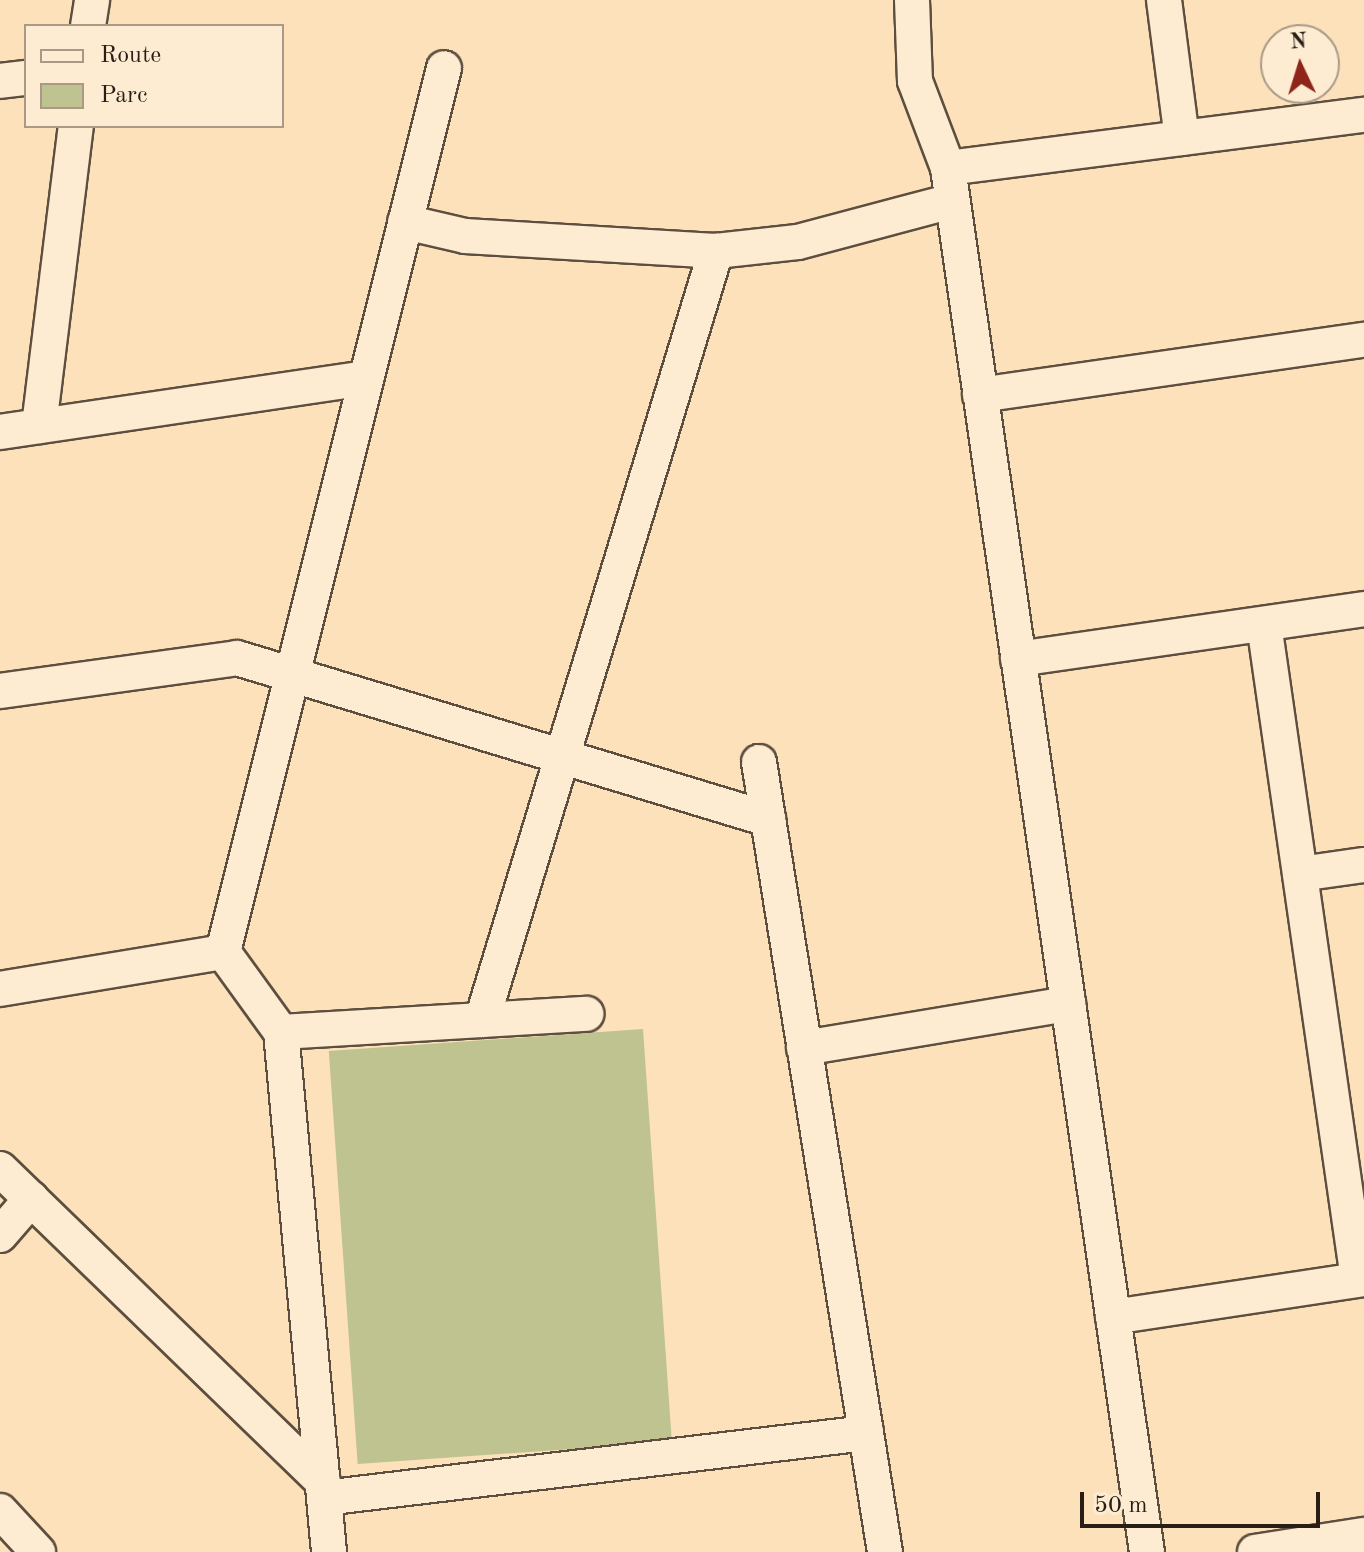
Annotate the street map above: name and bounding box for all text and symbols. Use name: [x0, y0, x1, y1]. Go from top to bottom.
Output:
legend: [24, 24, 284, 128]
north arrow: [1260, 24, 1340, 104]
text: N: [1289, 30, 1308, 54]
text: Route: [100, 44, 161, 68]
text: Parc: [100, 84, 147, 108]
scale bar: [1084, 1476, 1324, 1526]
text: 50 m: [1094, 1494, 1148, 1518]

